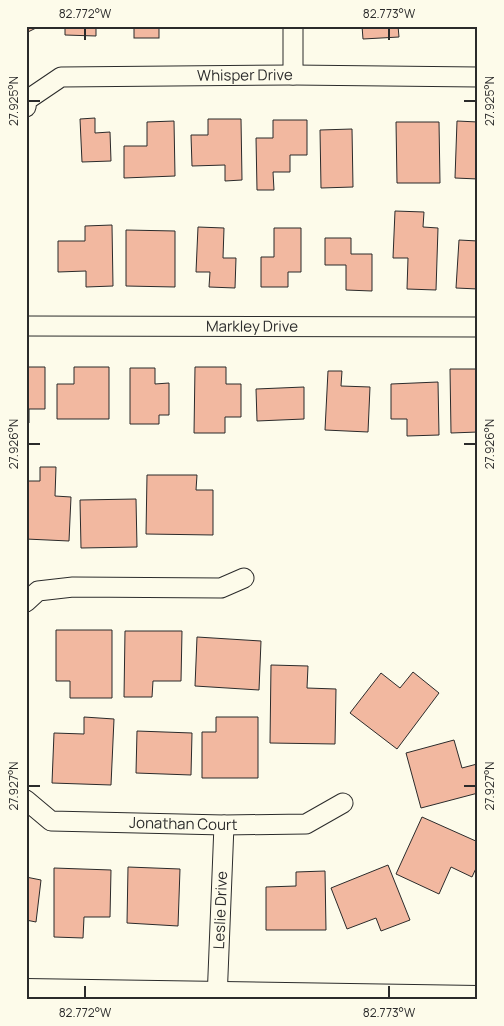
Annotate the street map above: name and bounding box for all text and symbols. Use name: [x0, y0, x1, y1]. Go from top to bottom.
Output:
text: 82.772°W: [59, 5, 112, 22]
text: 82.773°W: [363, 5, 416, 22]
street label: Whisper Drive: [197, 64, 293, 86]
text: 27.925°N: [5, 76, 22, 126]
text: 27.925°N: [481, 76, 498, 126]
street label: Markley Drive: [206, 315, 298, 337]
text: 27.926°N: [5, 419, 22, 469]
text: 27.926°N: [481, 419, 498, 469]
text: 27.927°N: [5, 761, 22, 811]
text: 27.927°N: [481, 761, 498, 811]
street label: Jonathan Court: [129, 812, 238, 835]
street label: Leslie Drive: [208, 870, 232, 950]
text: 82.772°W: [59, 1004, 112, 1021]
text: 82.773°W: [363, 1004, 416, 1021]

